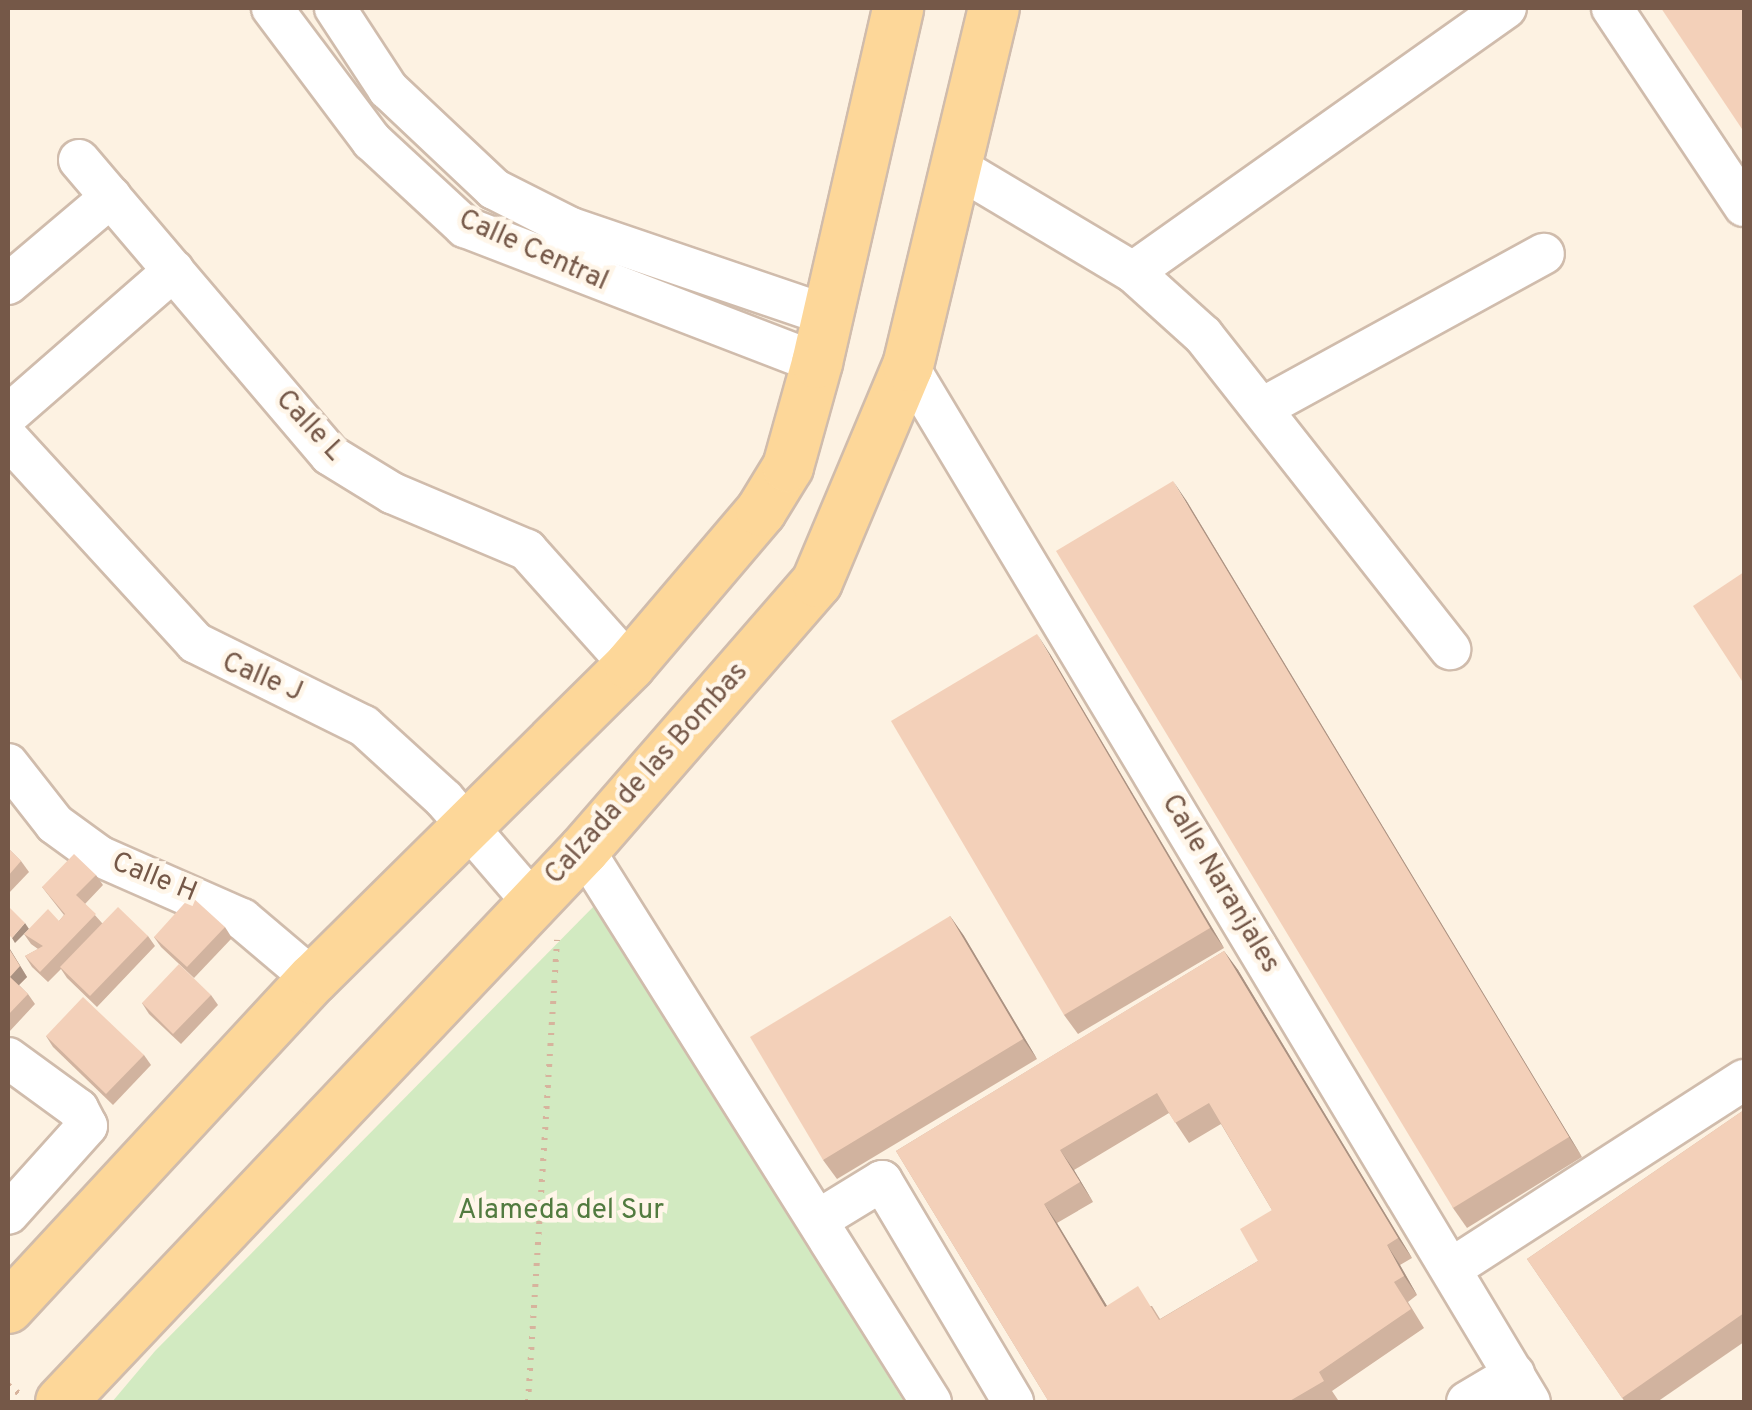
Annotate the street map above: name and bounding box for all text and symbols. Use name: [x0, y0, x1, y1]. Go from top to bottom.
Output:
street label: Calle Central: [453, 203, 613, 299]
street label: Calle L: [268, 384, 350, 468]
street label: Calle J: [217, 646, 307, 710]
street label: Calzada de las Bombas: [538, 656, 756, 892]
street label: Calle Naranjales: [1153, 789, 1287, 979]
street label: Calle H: [107, 846, 201, 910]
park label: Alameda del Sur: [458, 1194, 664, 1228]

